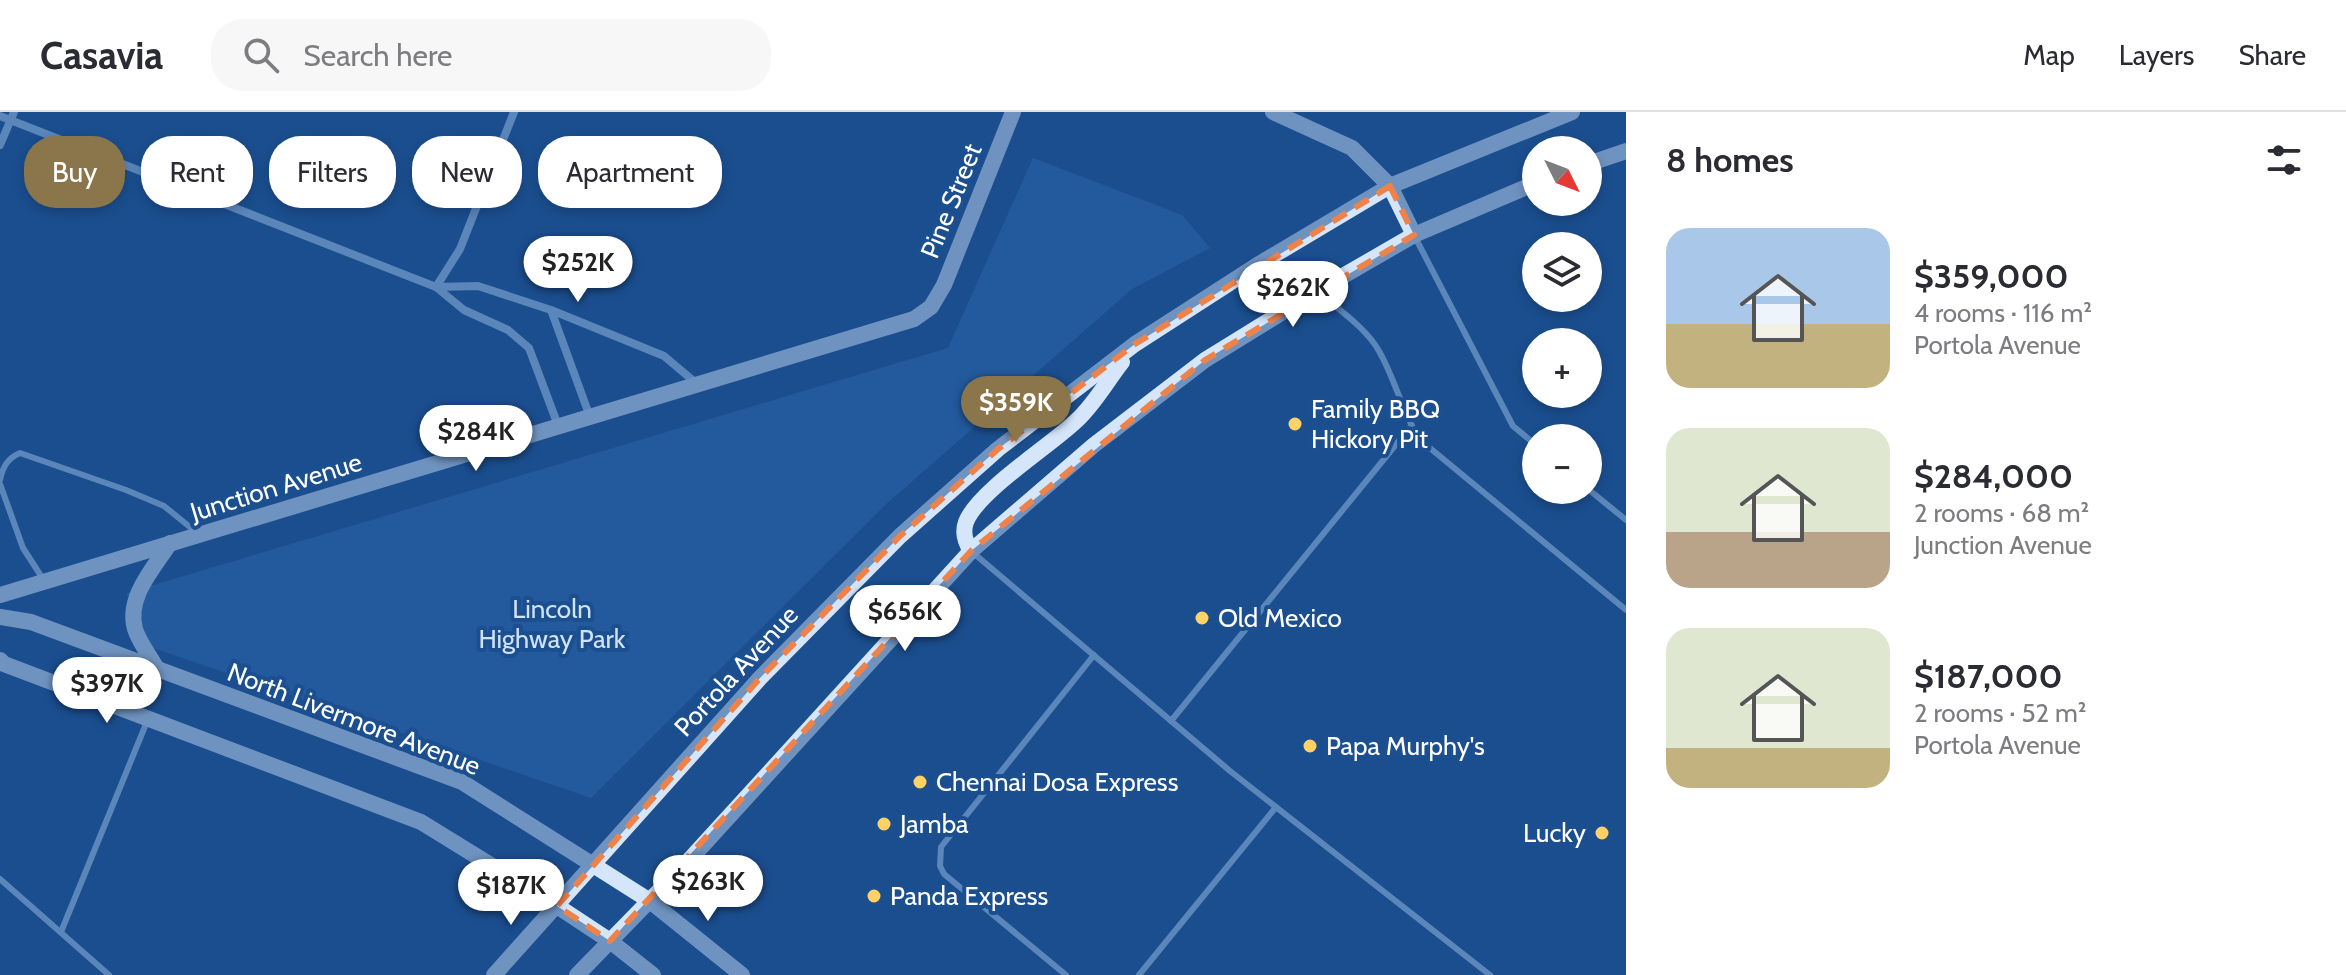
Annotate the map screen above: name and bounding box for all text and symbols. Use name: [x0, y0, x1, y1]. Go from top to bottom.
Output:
search box: [211, 19, 771, 91]
text: Casavia: [40, 32, 163, 79]
icon: search: [239, 33, 283, 77]
text: Search here: [303, 37, 452, 74]
text: Map: [2023, 38, 2075, 72]
text: Layers: [2119, 38, 2194, 72]
text: Share: [2238, 38, 2306, 72]
chip: Buy: [24, 136, 125, 208]
chip: Rent: [141, 136, 253, 208]
chip: Filters: [269, 136, 396, 208]
chip: New: [412, 136, 522, 208]
chip: Apartment: [538, 136, 722, 208]
north arrow: [1522, 136, 1602, 216]
map controls: [1522, 136, 1602, 504]
icon: filters: [2262, 138, 2306, 182]
street label: Pine Street: [914, 139, 989, 263]
text: 8 homes: [1666, 139, 1794, 181]
button: layers: [1522, 232, 1602, 312]
pin: $252K: [522, 236, 634, 304]
text: $252K: [542, 246, 614, 278]
text: $359,000: [1914, 255, 2068, 297]
icon: home: [1730, 260, 1826, 356]
pin: $262K: [1237, 261, 1349, 329]
text: $262K: [1256, 271, 1330, 303]
text: 4 rooms · 116 m²: [1914, 297, 2092, 329]
button: +: [1522, 328, 1602, 408]
text: Portola Avenue: [1914, 329, 2081, 361]
pin: $359K: [960, 376, 1072, 444]
text: $359K: [979, 386, 1053, 418]
place label: Family BBQ Hickory Pit: [1311, 393, 1440, 455]
pin: $284K: [420, 405, 532, 473]
text: $284K: [438, 415, 515, 447]
marker: Family BBQ Hickory Pit: [1286, 415, 1304, 433]
button: −: [1522, 424, 1602, 504]
street label: Junction Avenue: [185, 446, 366, 529]
text: $284,000: [1914, 455, 2073, 497]
icon: home: [1730, 460, 1826, 556]
text: 2 rooms · 68 m²: [1914, 497, 2089, 529]
text: Junction Avenue: [1914, 529, 2092, 561]
pin: $656K: [849, 585, 961, 653]
park label: Lincoln Highway Park: [478, 593, 626, 655]
text: $656K: [868, 595, 942, 627]
street label: Portola Avenue: [667, 599, 805, 743]
place label: Old Mexico: [1218, 602, 1342, 634]
marker: Old Mexico: [1193, 609, 1211, 627]
text: $187,000: [1914, 655, 2063, 697]
street label: North Livermore Avenue: [223, 656, 485, 782]
pin: $397K: [51, 657, 163, 725]
icon: home: [1730, 660, 1826, 756]
text: $397K: [70, 667, 144, 699]
text: 2 rooms · 52 m²: [1914, 697, 2086, 729]
text: Portola Avenue: [1914, 729, 2081, 761]
place label: Papa Murphy's: [1326, 730, 1485, 762]
marker: Papa Murphy's: [1301, 737, 1319, 755]
place label: Chennai Dosa Express: [936, 766, 1179, 798]
marker: Chennai Dosa Express: [911, 773, 929, 791]
place label: Jamba: [899, 808, 969, 840]
marker: Jamba: [875, 815, 893, 833]
place label: Lucky: [1523, 817, 1586, 849]
marker: Lucky: [1593, 824, 1611, 842]
pin: $263K: [652, 855, 764, 923]
pin: $187K: [455, 859, 567, 927]
text: $263K: [671, 865, 745, 897]
text: $187K: [476, 869, 546, 901]
place label: Panda Express: [890, 880, 1048, 912]
marker: Panda Express: [865, 887, 883, 905]

